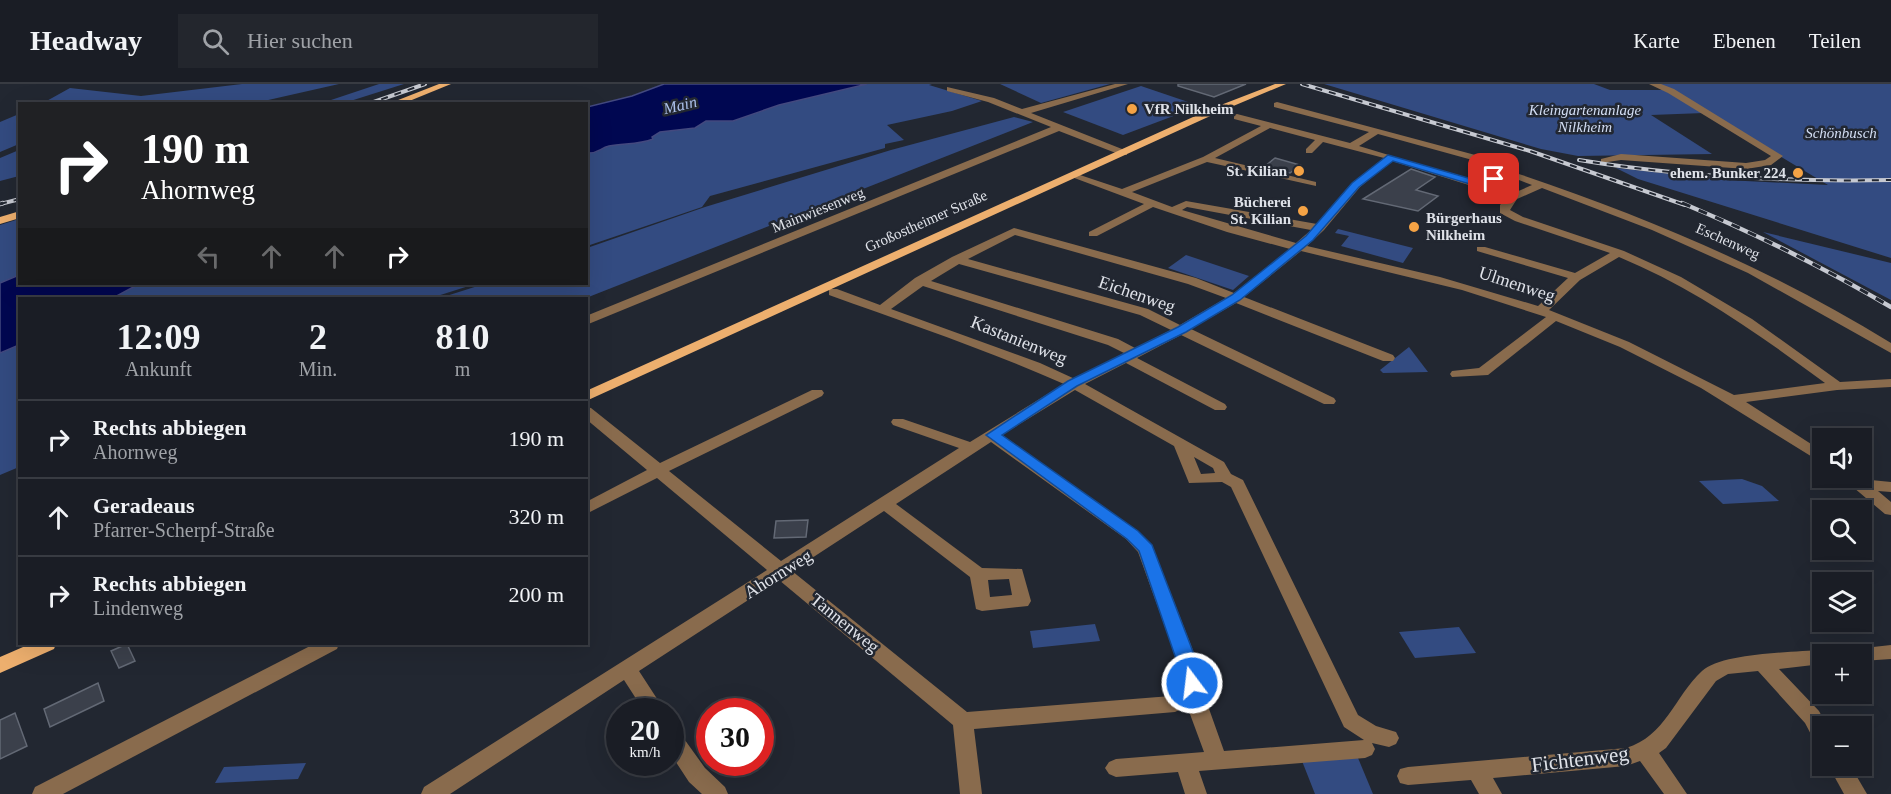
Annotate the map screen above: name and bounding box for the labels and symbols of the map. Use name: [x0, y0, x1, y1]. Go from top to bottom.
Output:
water label: Main: [661, 93, 698, 117]
place label: VfR Nilkheim: [1144, 101, 1234, 117]
marker: VfR Nilkheim: [1125, 102, 1139, 116]
park label: Kleingartenanlage Nilkheim: [1528, 102, 1642, 135]
park label: Schönbusch: [1805, 125, 1877, 141]
pin: [1468, 153, 1519, 204]
place label: St. Kilian: [1226, 163, 1288, 179]
marker: St. Kilian: [1292, 164, 1306, 178]
place label: ehem. Bunker 224: [1670, 165, 1786, 181]
marker: ehem. Bunker 224: [1791, 166, 1805, 180]
street label: Mainwiesenweg: [769, 184, 867, 236]
street label: Großostheimer Straße: [862, 187, 990, 255]
place label: Bücherei St. Kilian: [1230, 194, 1292, 227]
marker: Bücherei St. Kilian: [1296, 204, 1310, 218]
place label: Bürgerhaus Nilkheim: [1426, 210, 1502, 243]
marker: Bürgerhaus Nilkheim: [1407, 220, 1421, 234]
street label: Eschenweg: [1694, 220, 1763, 262]
street label: Ulmenweg: [1476, 262, 1558, 306]
street label: Eichenweg: [1096, 272, 1178, 316]
street label: Kastanienweg: [968, 312, 1070, 368]
street label: Ahornweg: [740, 545, 816, 603]
street label: Tannenweg: [807, 589, 883, 657]
position arrow: [1160, 651, 1224, 715]
speed limit sign: 30: [696, 698, 774, 776]
street label: Fichtenweg: [1530, 741, 1631, 777]

